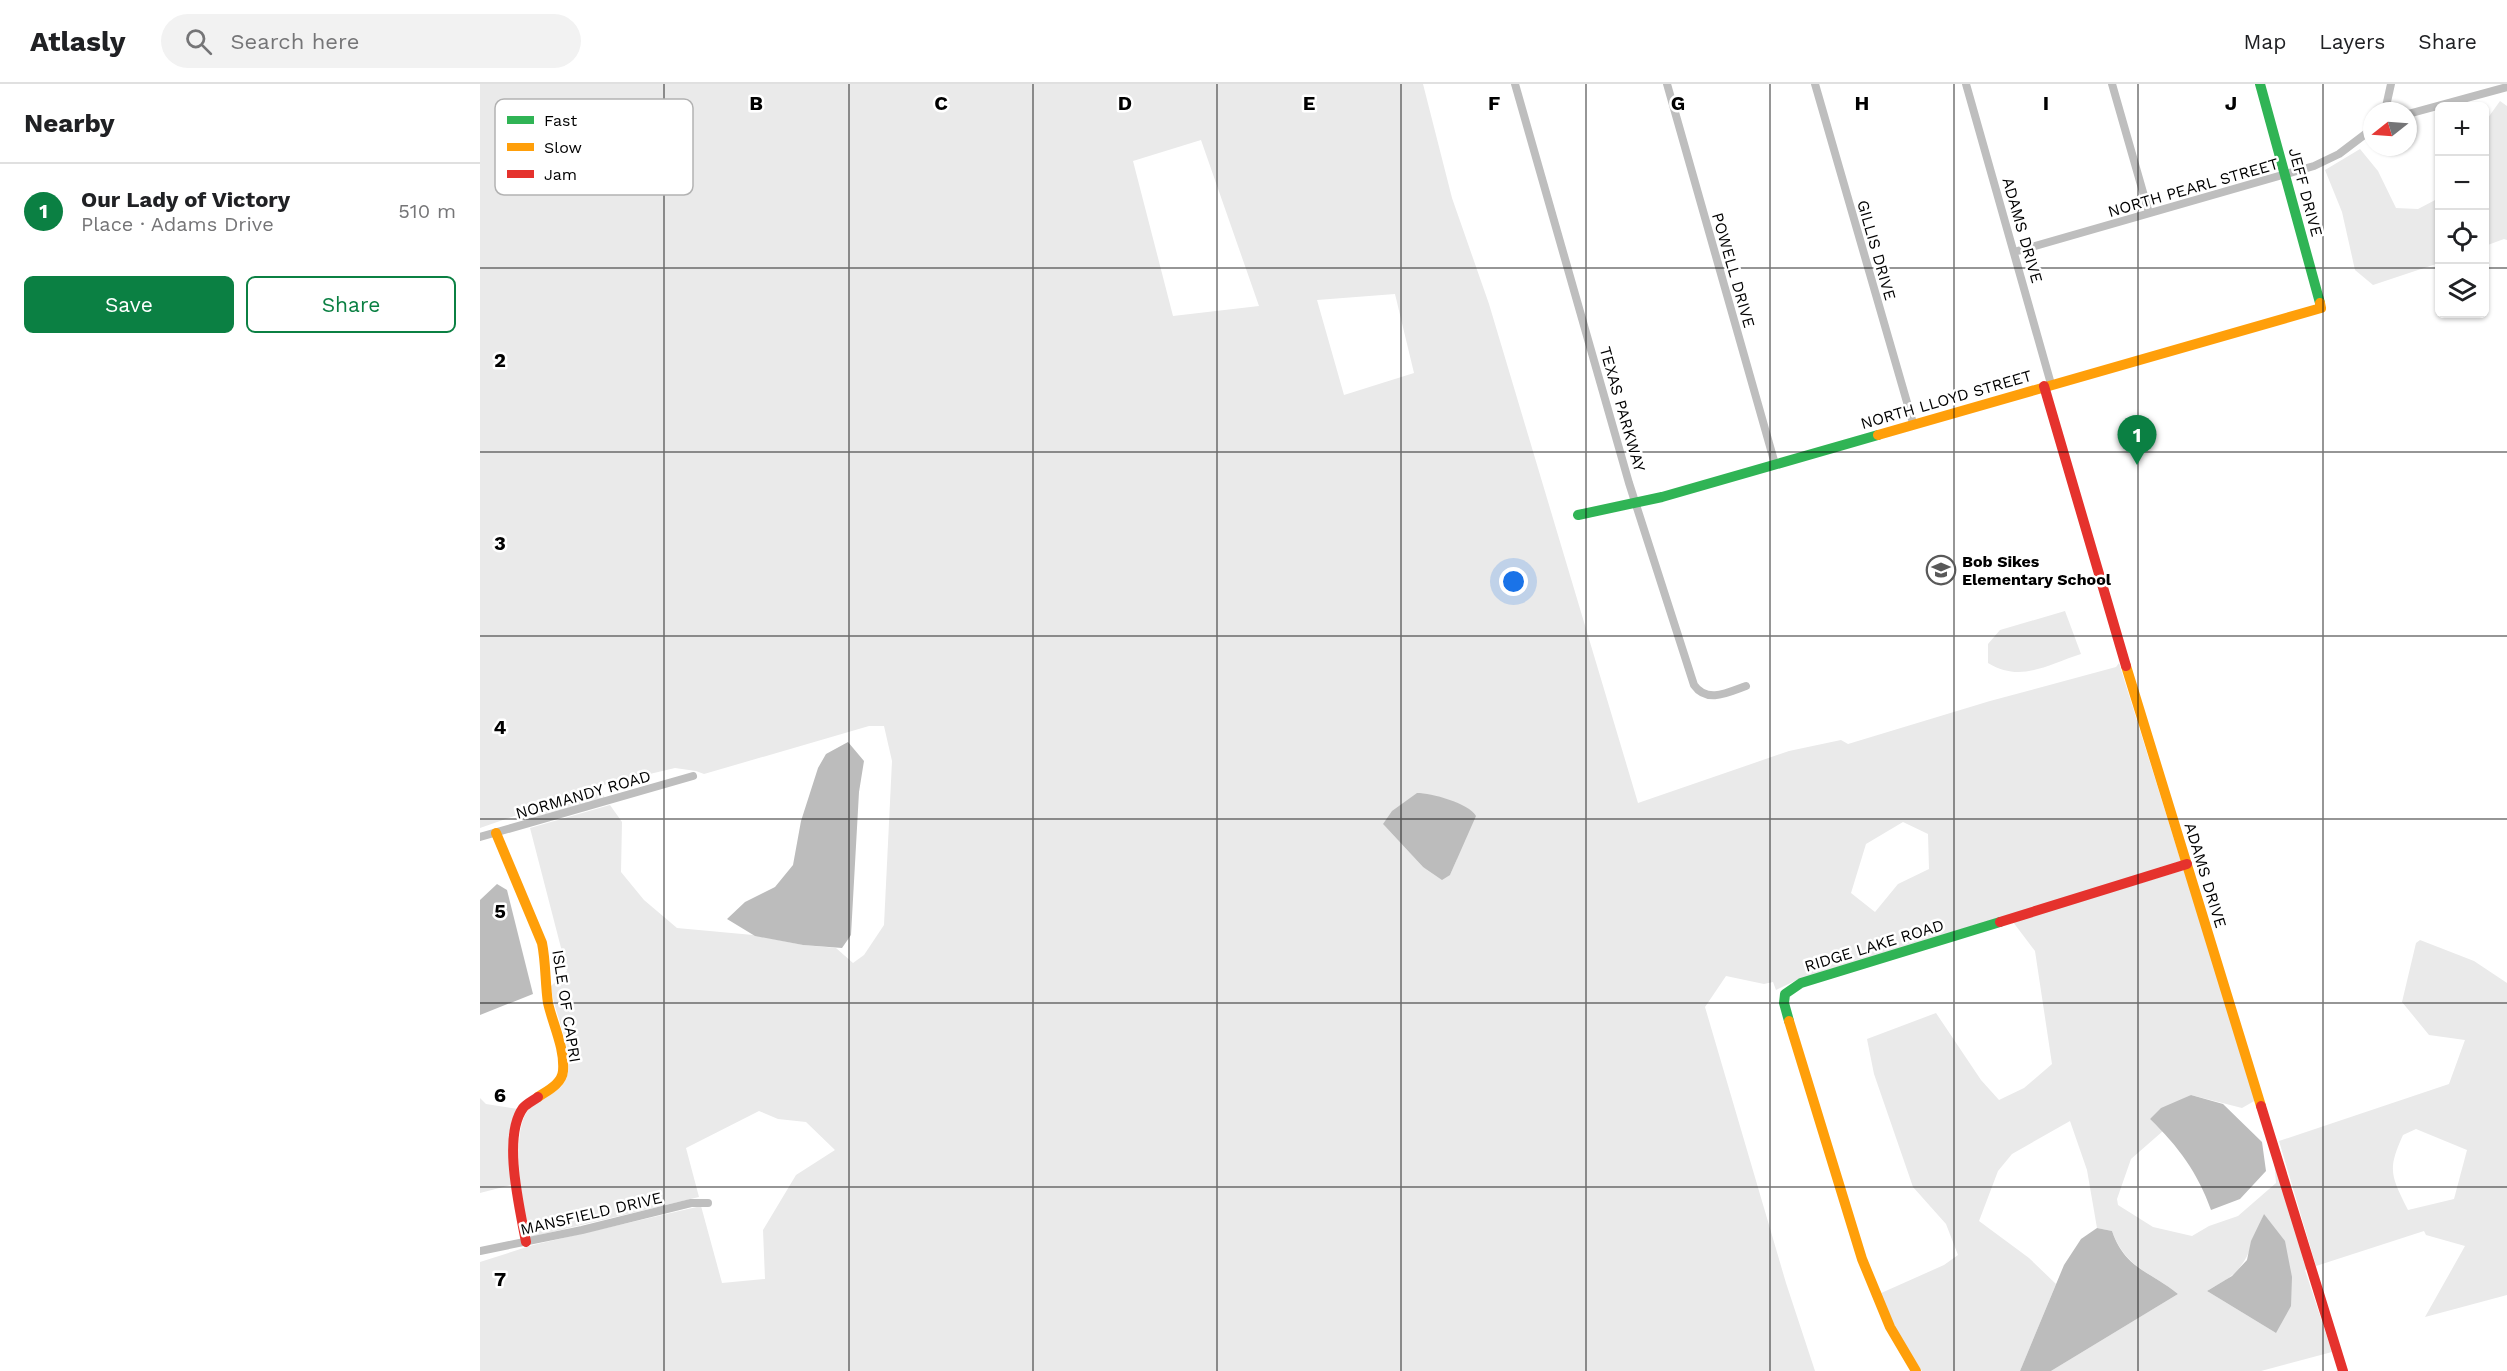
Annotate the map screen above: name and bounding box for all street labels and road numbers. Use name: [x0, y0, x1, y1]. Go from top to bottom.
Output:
street label: JEFF DRIVE: [2285, 146, 2327, 239]
street label: NORTH PEARL STREET: [2106, 154, 2281, 221]
street label: ADAMS DRIVE: [1998, 175, 2047, 285]
street label: GILLIS DRIVE: [1853, 198, 1900, 302]
street label: POWELL DRIVE: [1708, 210, 1759, 330]
street label: TEXAS PARKWAY: [1596, 344, 1649, 474]
street label: NORTH LLOYD STREET: [1858, 366, 2034, 433]
street label: NORMANDY ROAD: [513, 766, 653, 823]
street label: ADAMS DRIVE: [2180, 820, 2231, 930]
street label: RIDGE LAKE ROAD: [1802, 915, 1946, 976]
street label: ISLE OF CAPRI: [548, 948, 585, 1064]
street label: MANSFIELD DRIVE: [518, 1188, 664, 1239]

